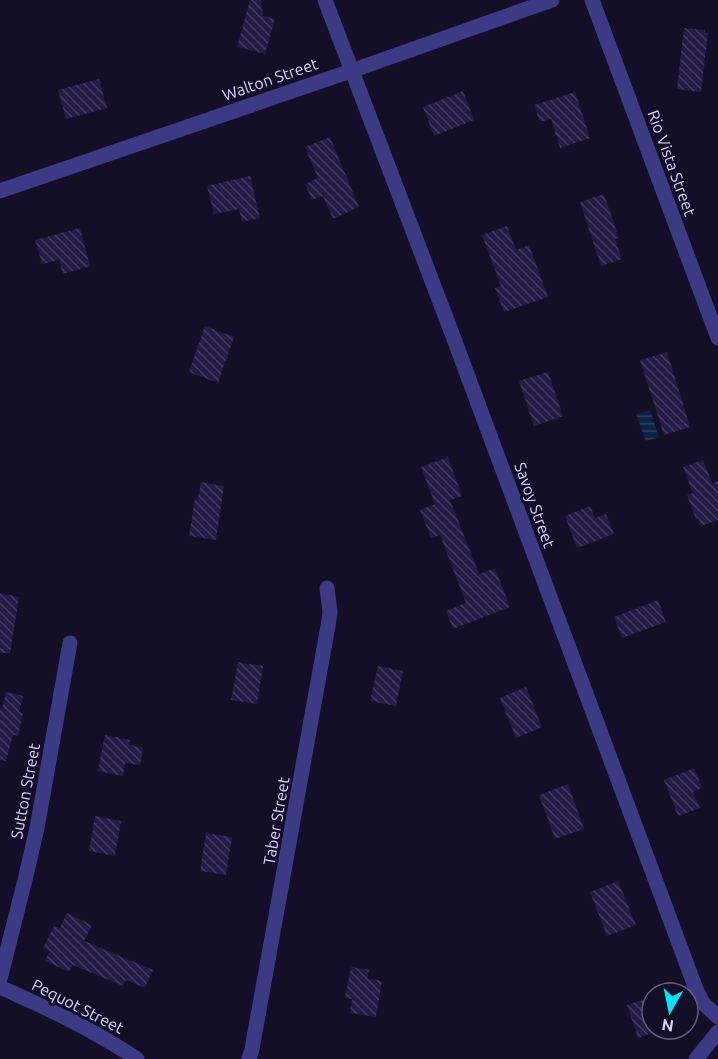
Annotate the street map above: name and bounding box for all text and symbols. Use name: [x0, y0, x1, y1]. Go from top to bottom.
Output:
street label: Walton Street: [220, 54, 321, 104]
street label: Rio Vista Street: [645, 108, 700, 219]
street label: Savoy Street: [511, 460, 559, 551]
street label: Sutton Street: [7, 741, 43, 840]
street label: Taber Street: [259, 775, 293, 866]
street label: Pequot Street: [29, 975, 128, 1037]
north arrow: [640, 981, 700, 1041]
text: N: [660, 1016, 675, 1036]

